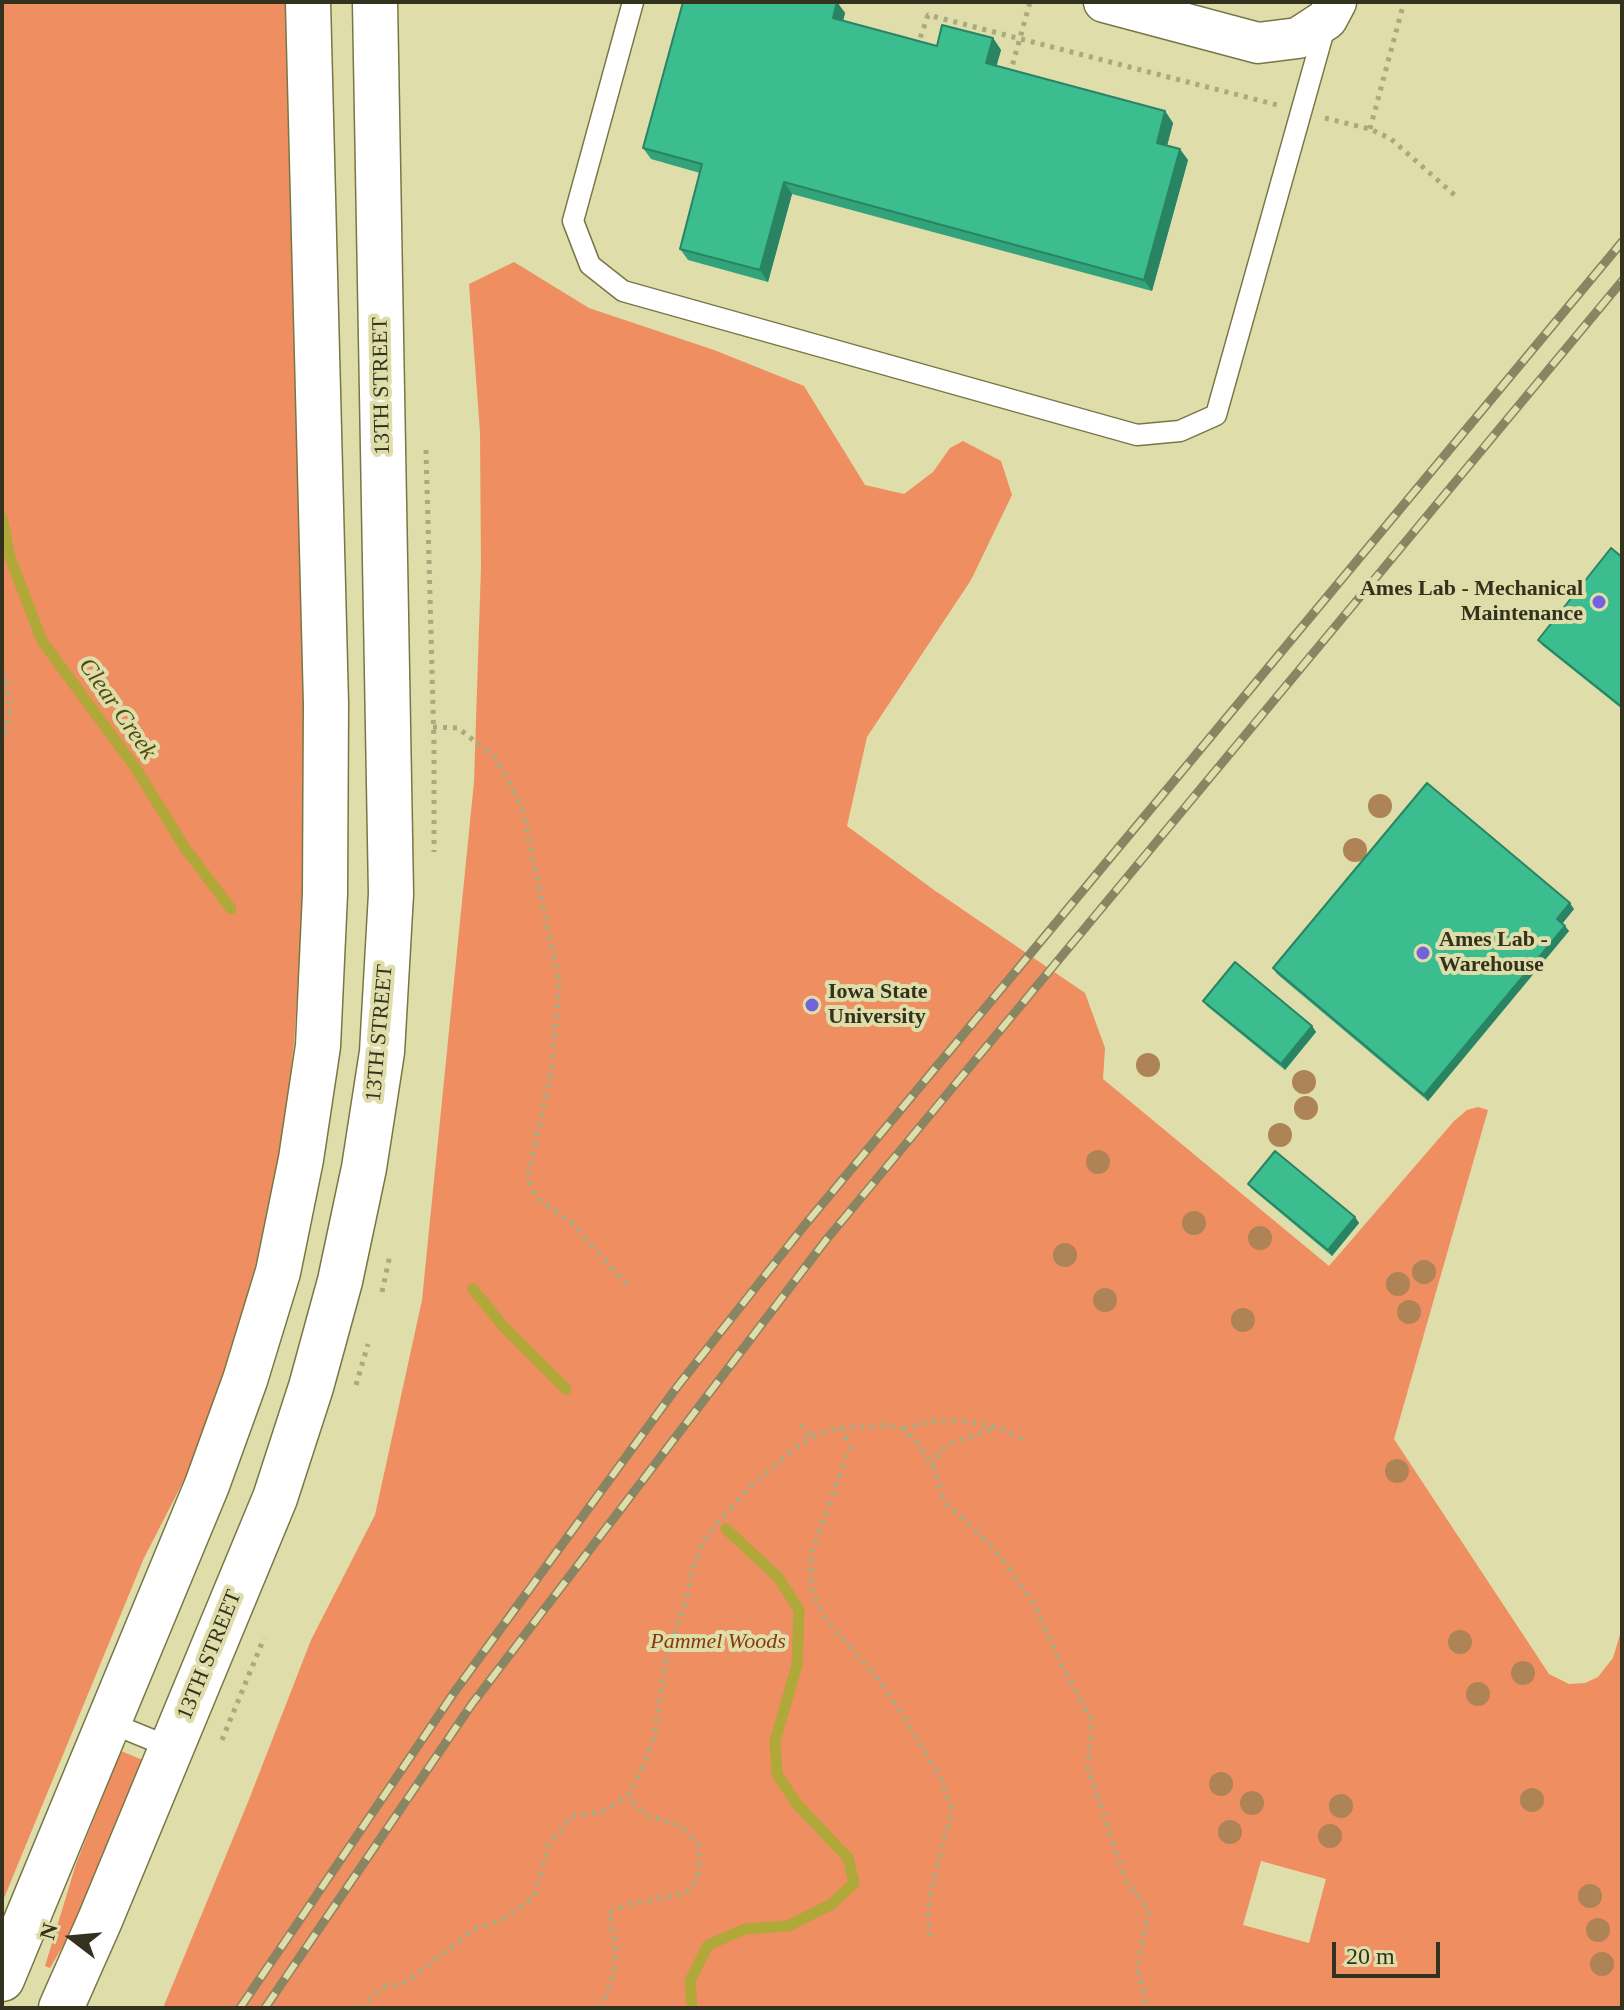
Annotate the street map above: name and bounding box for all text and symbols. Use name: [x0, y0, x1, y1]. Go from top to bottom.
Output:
street label: 13TH STREET: [368, 317, 396, 455]
place label: Ames Lab - Mechanical Maintenance: [1360, 576, 1583, 628]
marker: Ames Lab - Mechanical Maintenance: [1590, 593, 1608, 611]
water label: Clear Creek: [72, 653, 162, 765]
place label: Ames Lab - Warehouse: [1439, 927, 1548, 978]
marker: Ames Lab - Warehouse: [1414, 944, 1432, 962]
street label: 13TH STREET: [361, 963, 399, 1103]
place label: Iowa State University: [828, 979, 928, 1030]
marker: Iowa State University: [803, 996, 821, 1014]
street label: 13TH STREET: [172, 1586, 248, 1724]
park label: Pammel Woods: [650, 1629, 786, 1655]
north arrow: [32, 1898, 112, 1978]
text: N: [34, 1920, 63, 1942]
scale bar: [1336, 1926, 1444, 1976]
text: 20 m: [1346, 1943, 1395, 1969]

